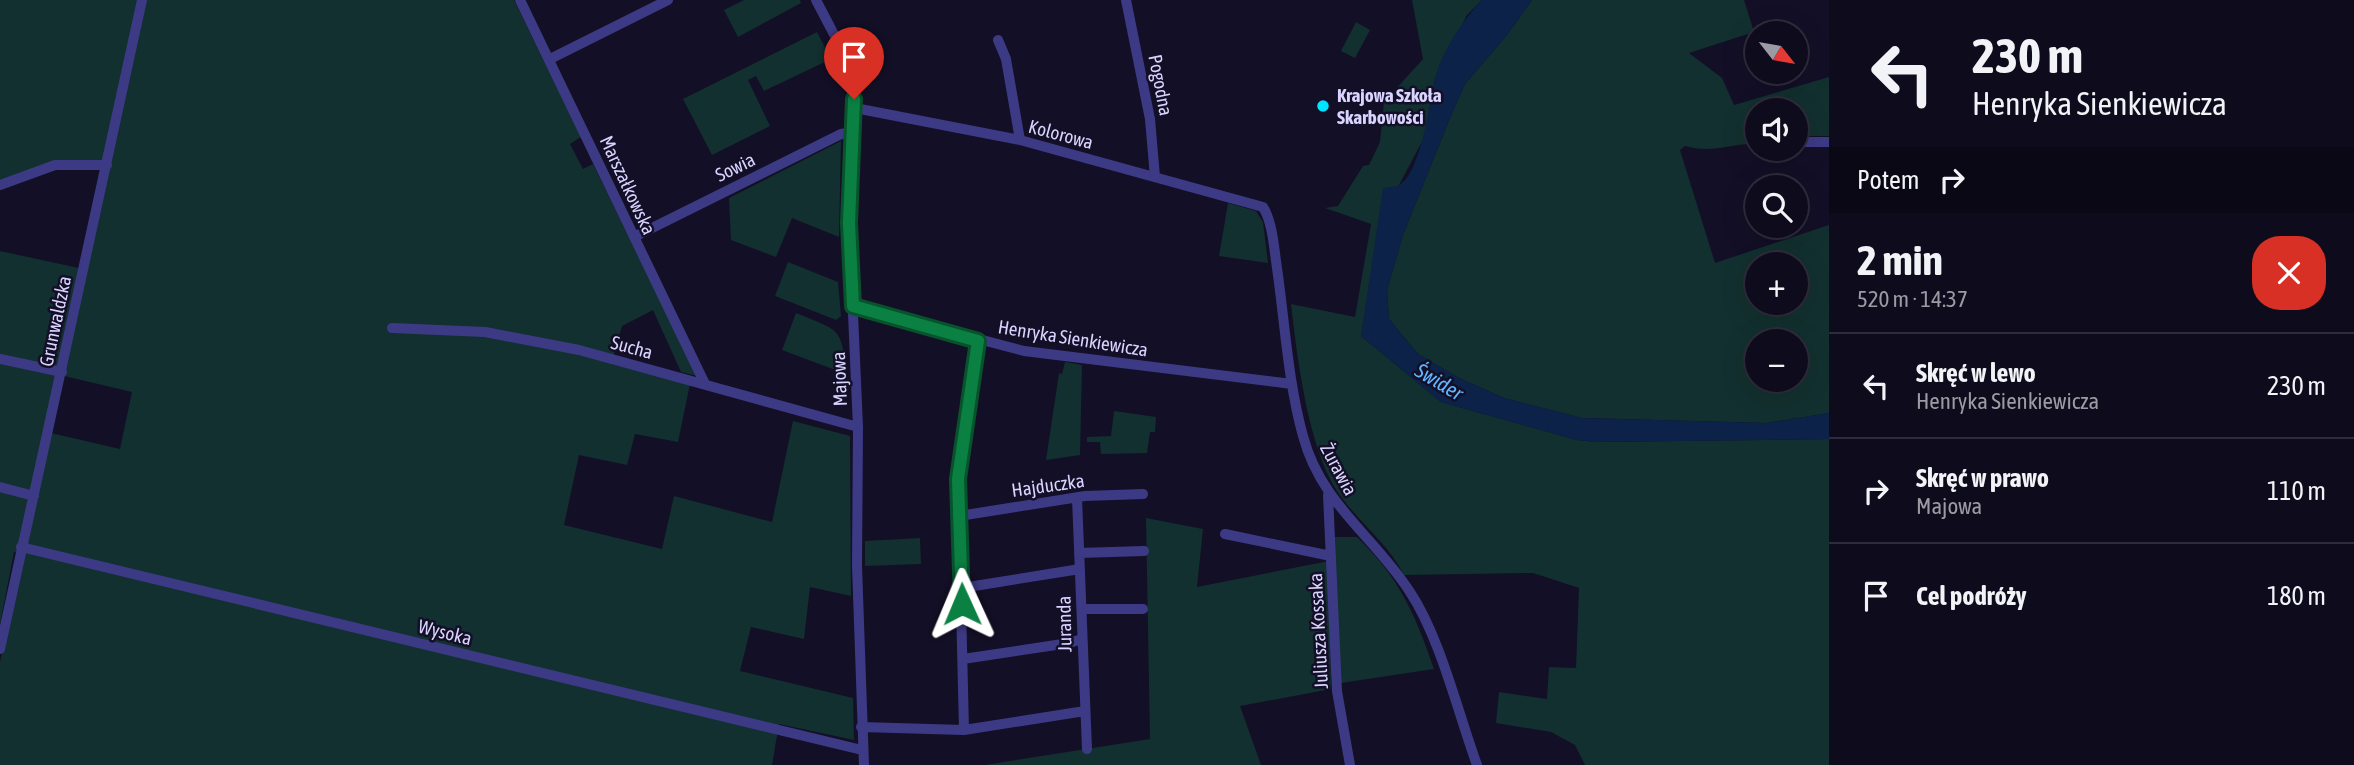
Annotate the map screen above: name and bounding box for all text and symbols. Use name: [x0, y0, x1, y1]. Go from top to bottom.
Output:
north arrow: [1745, 21, 1808, 84]
map controls: [1745, 21, 1808, 392]
pin: [824, 27, 884, 99]
text: 230 m: [1972, 27, 2083, 83]
icon: left: [1857, 28, 1948, 119]
icon: arrive: [835, 38, 873, 76]
street label: Pogodna: [1144, 53, 1178, 117]
place label: Krajowa Szkoła Skarbowości: [1337, 84, 1442, 128]
text: Henryka Sienkiewicza: [1972, 85, 2227, 122]
marker: Krajowa Szkoła Skarbowości: [1315, 98, 1331, 114]
button: sound: [1745, 98, 1808, 161]
street label: Kolorowa: [1026, 115, 1096, 153]
street label: Marszałkowska: [596, 132, 660, 238]
street label: Sowia: [712, 148, 758, 186]
icon: right: [1933, 161, 1971, 199]
text: Potem: [1857, 165, 1919, 195]
button: search: [1745, 175, 1808, 238]
text: 2 min: [1857, 236, 1943, 284]
button: close: [2252, 236, 2326, 310]
button: +: [1745, 252, 1808, 315]
street label: Grunwaldzka: [35, 274, 75, 368]
text: 520 m · 14:37: [1857, 286, 1968, 312]
street label: Henryka Sienkiewicza: [997, 315, 1149, 361]
button: −: [1745, 329, 1808, 392]
street label: Sucha: [609, 331, 655, 363]
street label: Majowa: [827, 351, 851, 407]
water label: Świder: [1410, 357, 1469, 405]
text: Skręć w lewo: [1916, 358, 2036, 388]
icon: left: [1857, 367, 1895, 405]
text: 230 m: [2267, 371, 2326, 401]
text: Henryka Sienkiewicza: [1916, 388, 2099, 414]
street label: Żurawia: [1316, 439, 1362, 499]
text: Skręć w prawo: [1916, 463, 2049, 493]
street label: Hajduczka: [1010, 469, 1086, 501]
icon: right: [1857, 472, 1895, 510]
text: 110 m: [2267, 476, 2326, 506]
text: Majowa: [1916, 493, 1982, 519]
position arrow: [925, 567, 999, 641]
street label: Juliusza Kossaka: [1304, 572, 1332, 690]
icon: arrive: [1857, 577, 1895, 615]
text: Cel podróży: [1916, 581, 2027, 611]
text: 180 m: [2267, 581, 2326, 611]
street label: Juranda: [1053, 596, 1075, 652]
street label: Wysoka: [416, 615, 474, 649]

